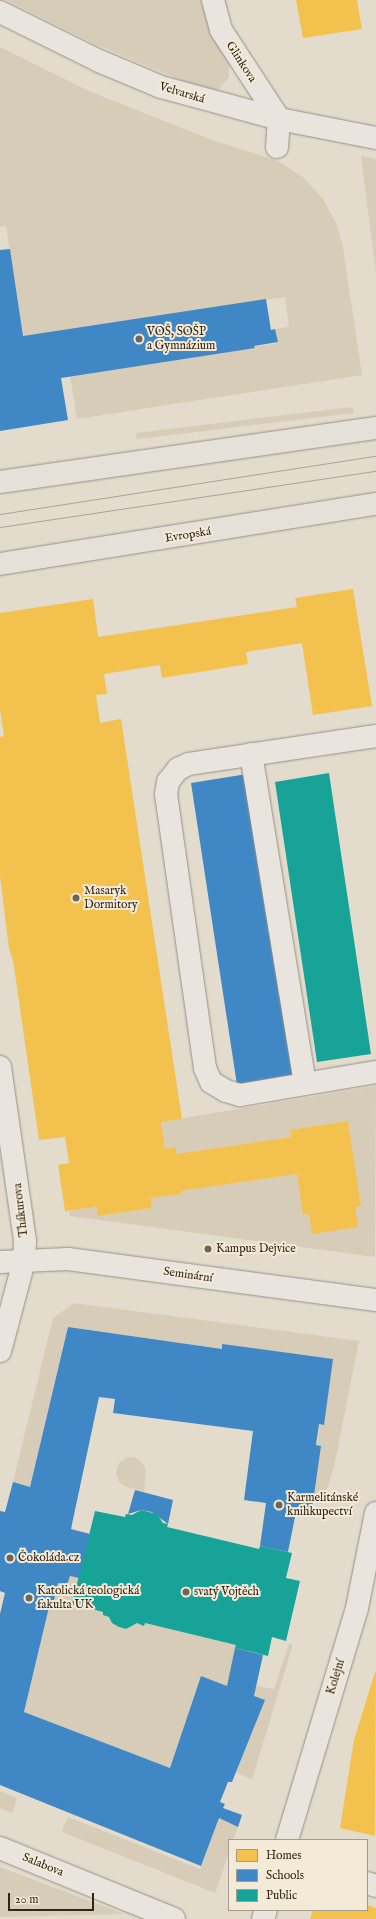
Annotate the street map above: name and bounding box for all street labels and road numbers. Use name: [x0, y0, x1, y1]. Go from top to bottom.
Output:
street label: Glinkova: [223, 39, 259, 85]
street label: Velvarská: [158, 79, 206, 107]
street label: Evropská: [164, 524, 212, 546]
street label: Thákurova: [11, 1182, 31, 1238]
street label: Seminární: [162, 1264, 214, 1286]
street label: Kolejní: [324, 1658, 348, 1696]
street label: Salabova: [20, 1850, 66, 1880]

